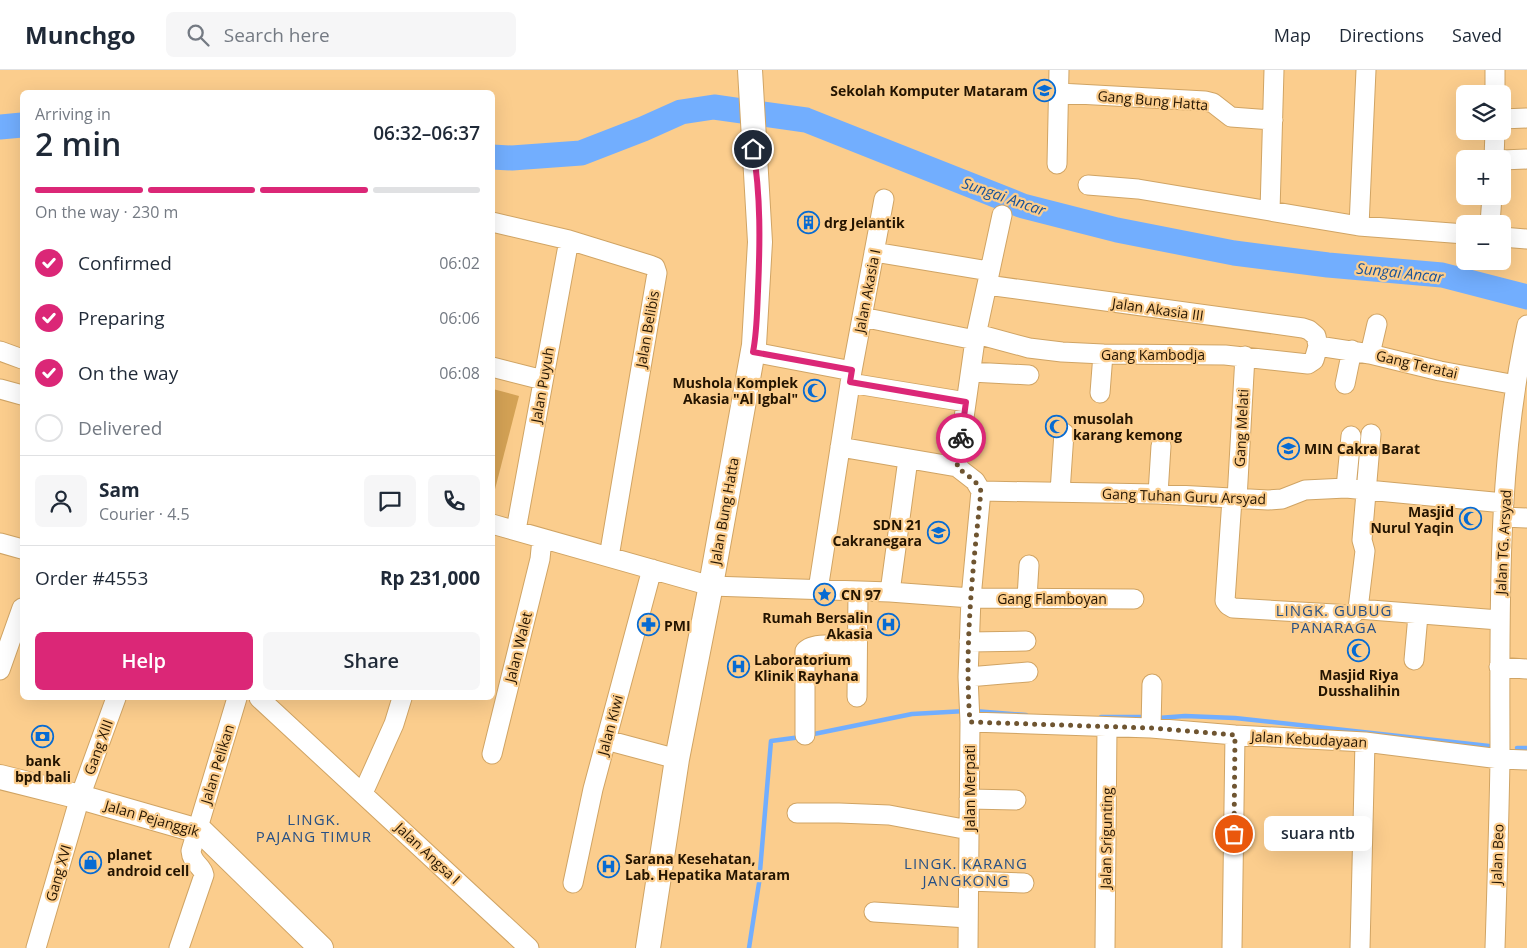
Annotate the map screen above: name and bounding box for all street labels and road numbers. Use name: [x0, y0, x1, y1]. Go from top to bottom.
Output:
street label: Gang Bung Hatta: [1097, 86, 1209, 114]
street label: Jalan Akasia I: [849, 248, 884, 336]
street label: Jalan Belibis: [631, 289, 663, 371]
street label: Jalan Akasia III: [1109, 293, 1205, 325]
street label: Gang Kambodja: [1101, 345, 1205, 364]
street label: Gang Teratai: [1374, 345, 1460, 383]
street label: Jalan Puyuh: [526, 346, 558, 426]
street label: Gang Melati: [1229, 389, 1253, 467]
street label: Jalan Bung Hatta: [705, 456, 743, 568]
street label: Gang Tuhan Guru Arsyad: [1102, 484, 1266, 508]
street label: Jalan TG. Arsyad: [1491, 489, 1515, 597]
street label: Gang Flamboyan: [997, 589, 1107, 608]
street label: Jalan Walet: [500, 610, 536, 686]
street label: Jalan Kiwi: [592, 693, 627, 759]
street label: Gang XIII: [79, 717, 117, 777]
street label: Jalan Pelikan: [195, 722, 238, 808]
street label: Jalan Kebudayaan: [1248, 726, 1368, 752]
street label: Jalan Merpati: [960, 745, 979, 833]
street label: Jalan Srigunting: [1096, 787, 1116, 891]
street label: Jalan Pejanggik: [101, 795, 202, 841]
street label: Jalan Angsa I: [390, 817, 465, 888]
street label: Jalan Beo: [1486, 823, 1508, 887]
street label: Gang XVI: [41, 842, 75, 904]

